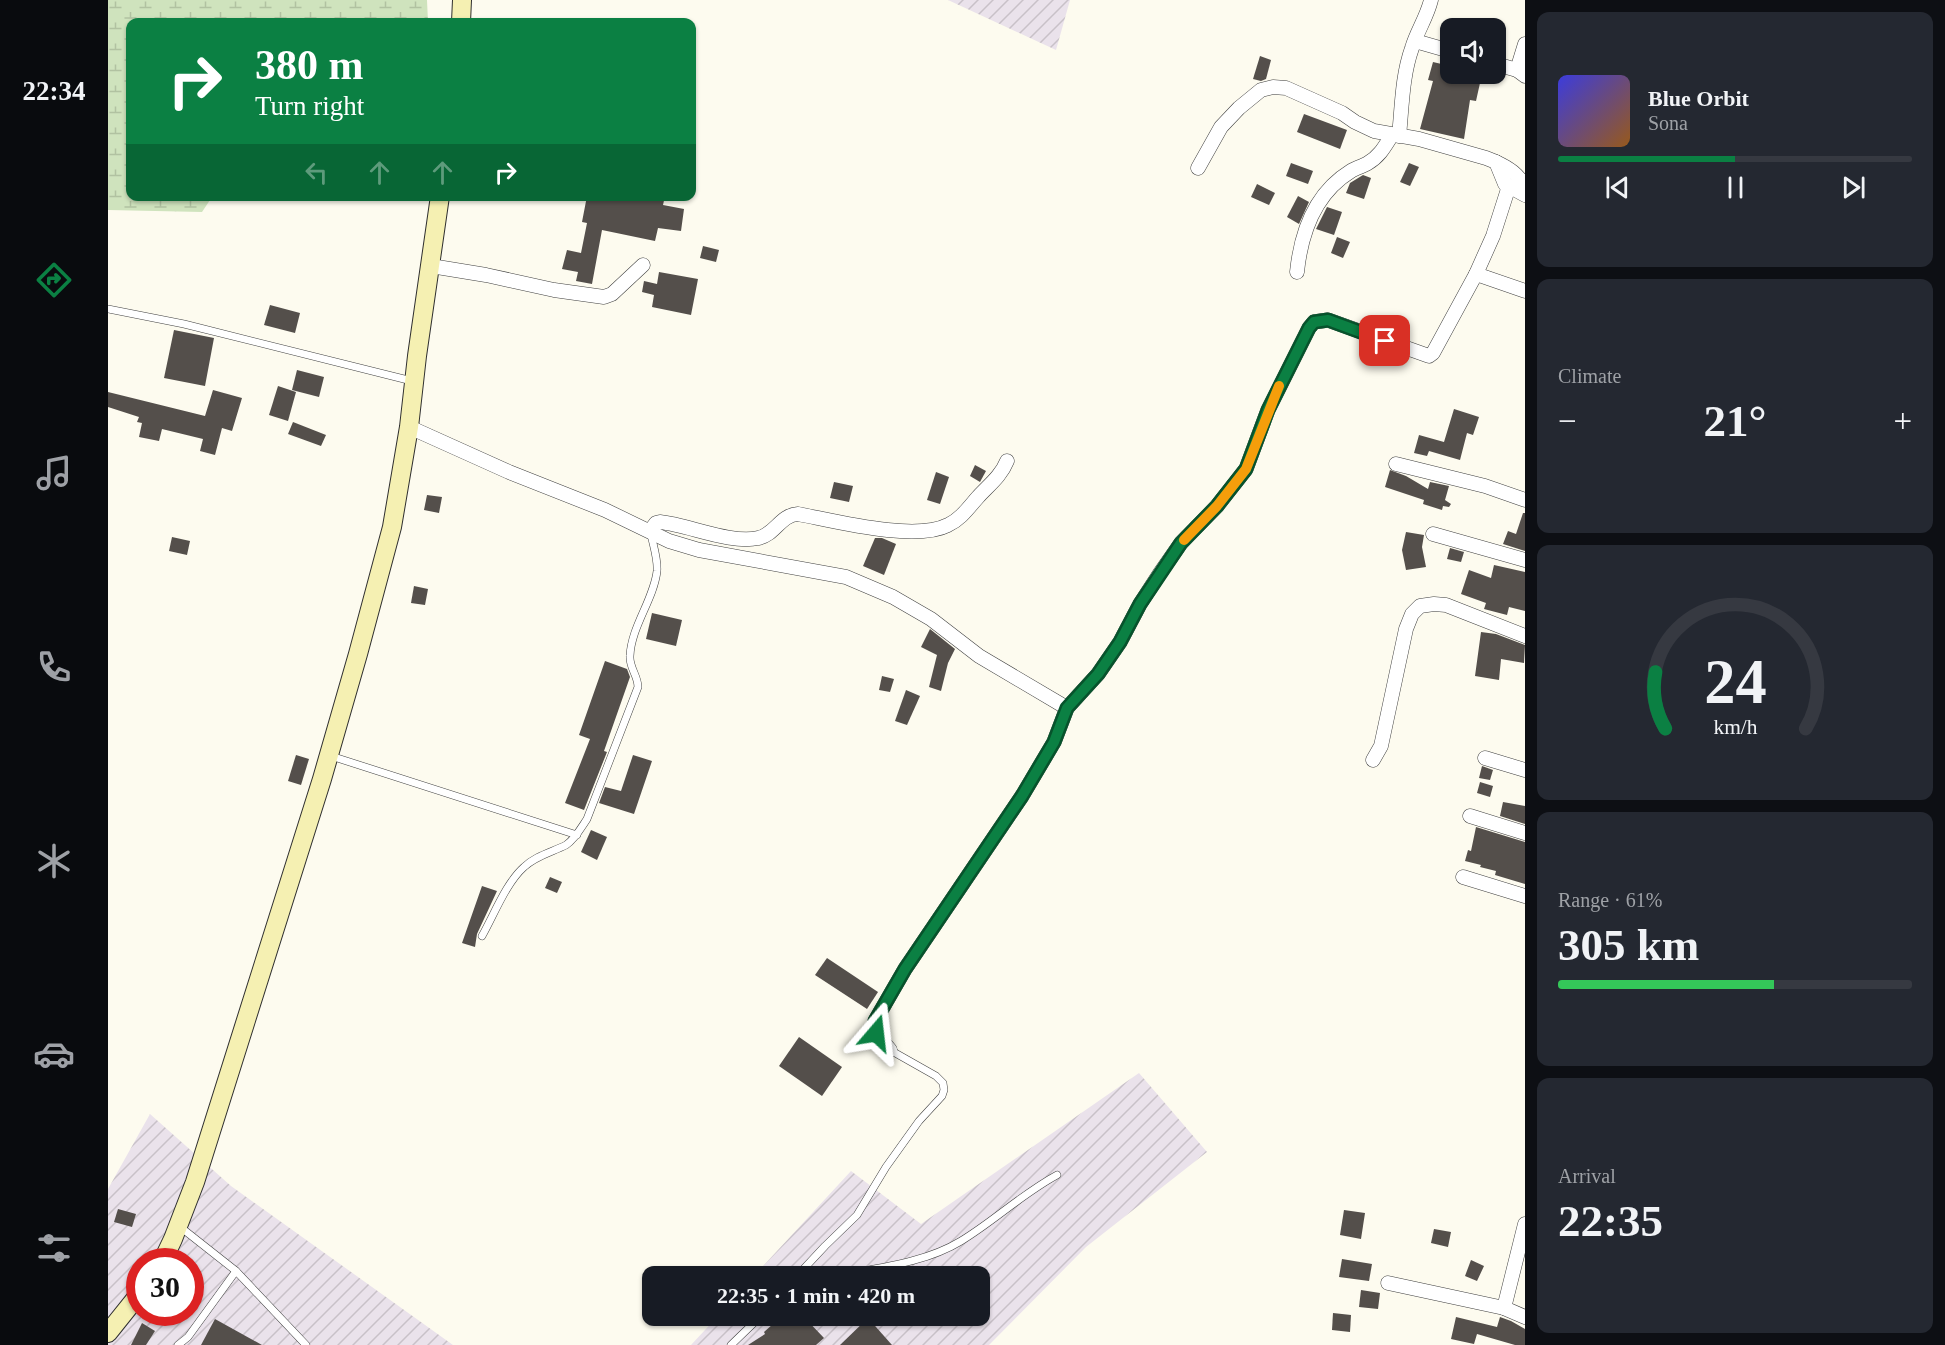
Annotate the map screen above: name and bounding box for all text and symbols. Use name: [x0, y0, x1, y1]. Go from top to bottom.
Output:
map controls: [1440, 18, 1506, 84]
button: sound: [1440, 18, 1506, 84]
icon: right: [156, 42, 234, 120]
text: 380 m: [255, 42, 364, 88]
text: 22:34: [23, 76, 86, 106]
text: Blue Orbit: [1648, 86, 1749, 111]
text: Turn right: [255, 91, 364, 121]
text: Sona: [1648, 112, 1688, 134]
icon: left: [300, 156, 333, 189]
icon: ahead: [363, 156, 396, 189]
icon: ahead: [426, 156, 459, 189]
icon: right: [489, 156, 522, 189]
icon: previous: [1601, 171, 1634, 204]
icon: pause: [1719, 171, 1752, 204]
icon: next: [1837, 171, 1870, 204]
icon: directions: [33, 259, 75, 301]
pin: [1359, 315, 1410, 366]
icon: arrive: [1368, 324, 1401, 357]
text: Climate: [1558, 365, 1621, 387]
text: 21°: [1704, 396, 1767, 446]
text: −: [1558, 403, 1577, 439]
text: +: [1893, 403, 1912, 439]
icon: music: [33, 452, 75, 494]
icon: phone: [33, 646, 75, 688]
text: 24: [1704, 648, 1766, 717]
text: km/h: [1713, 716, 1757, 740]
icon: climate: [33, 840, 75, 882]
text: Range · 61%: [1558, 889, 1662, 911]
text: 305 km: [1558, 920, 1699, 970]
position arrow: [844, 1001, 908, 1065]
icon: car: [33, 1033, 75, 1075]
text: Arrival: [1558, 1165, 1616, 1187]
text: 22:35: [1558, 1196, 1663, 1246]
icon: filters: [33, 1227, 75, 1269]
speed limit sign: 30: [126, 1248, 204, 1326]
text: 22:35 · 1 min · 420 m: [717, 1283, 915, 1308]

